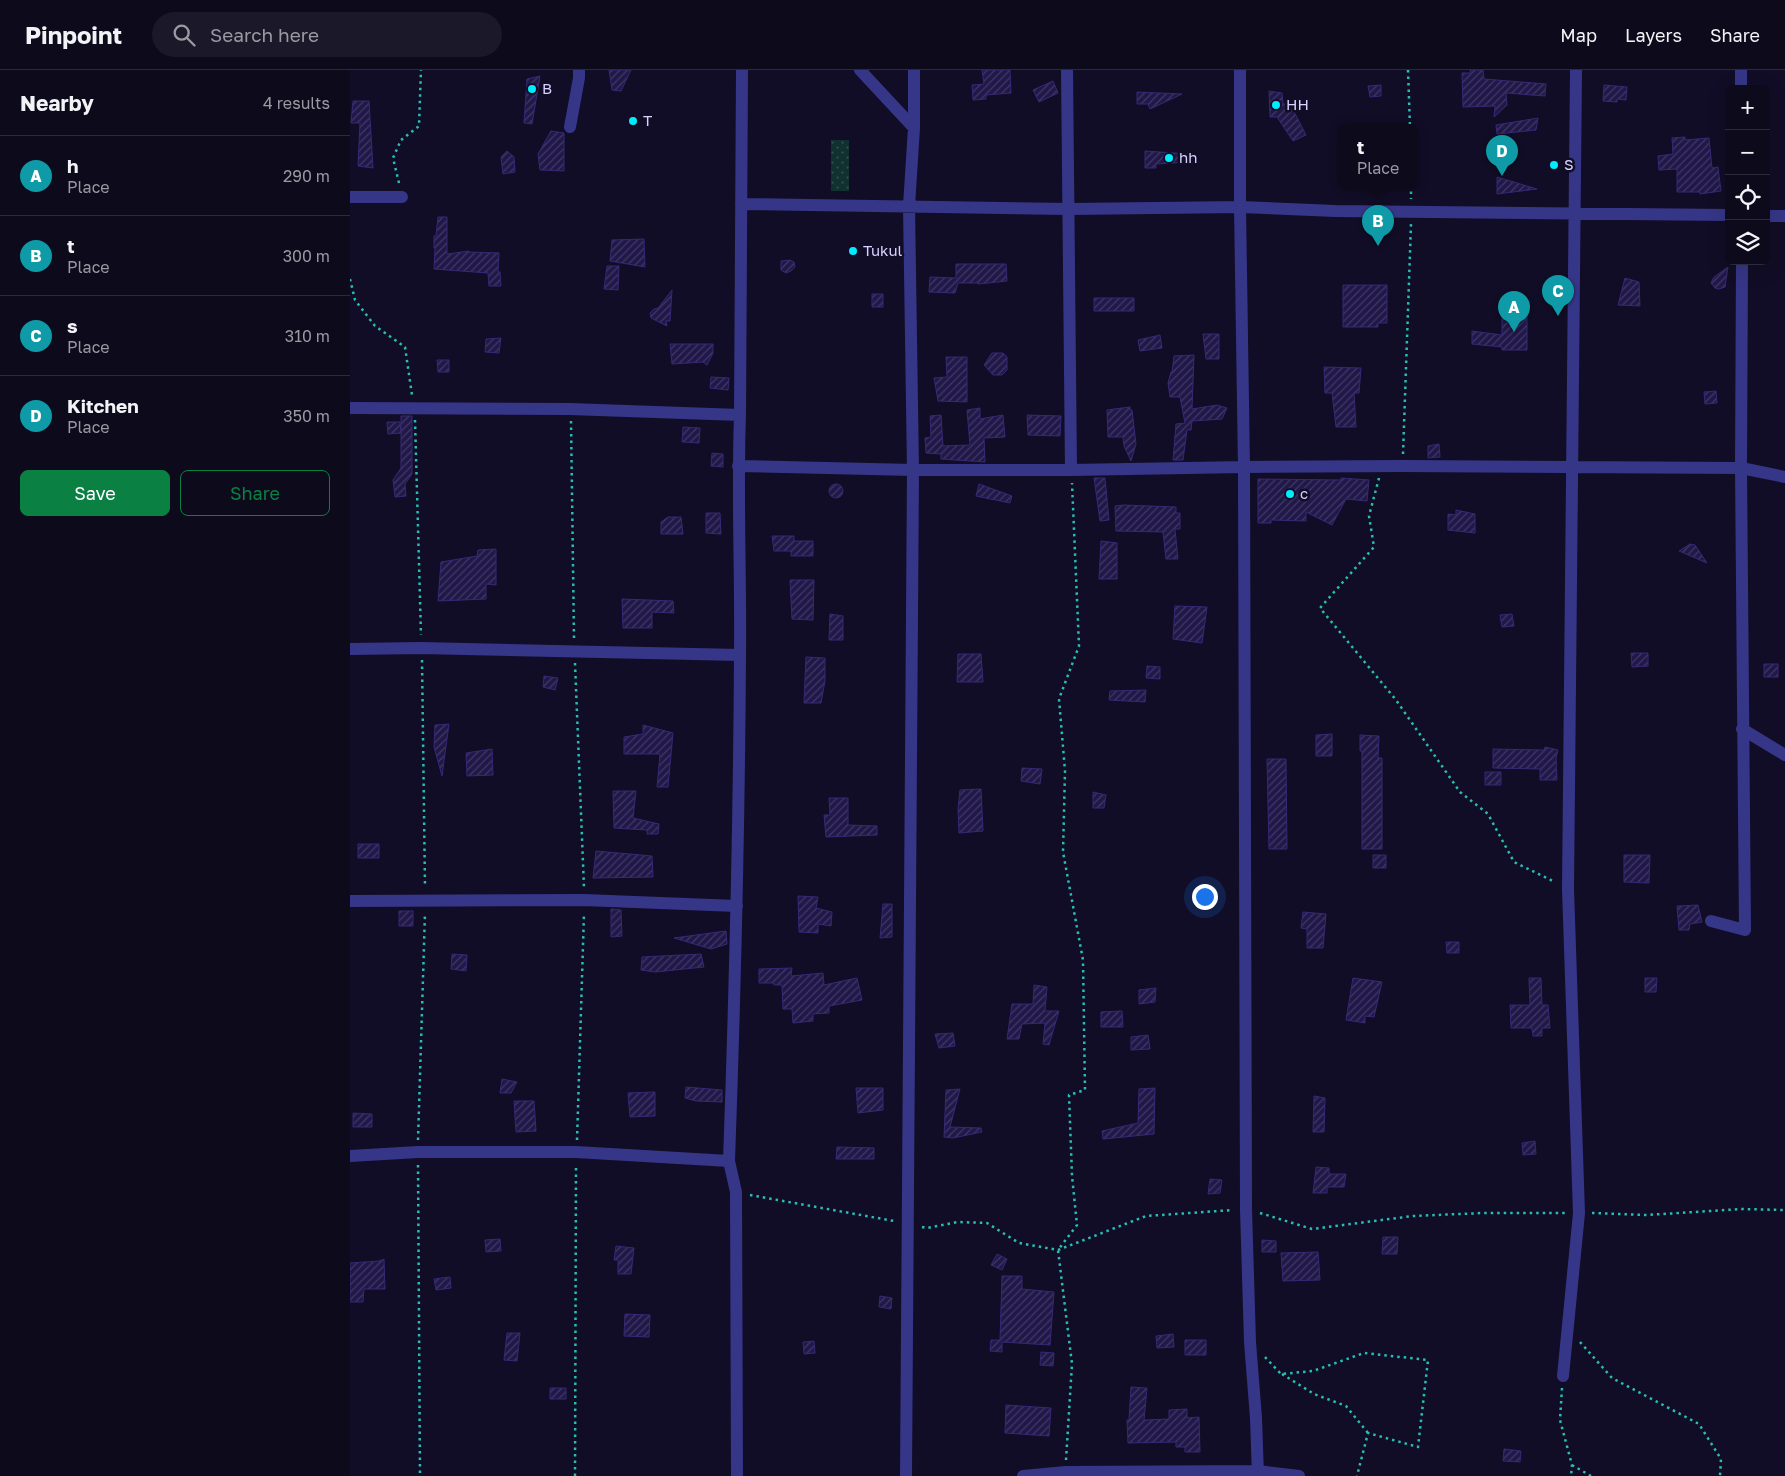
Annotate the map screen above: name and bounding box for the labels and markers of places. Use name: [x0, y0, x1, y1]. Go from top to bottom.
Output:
place label: B: [542, 79, 552, 97]
marker: B: [526, 83, 538, 95]
place label: HH: [1286, 95, 1309, 113]
marker: HH: [1270, 99, 1282, 111]
place label: T: [643, 111, 652, 129]
marker: T: [627, 115, 639, 127]
pin: D: [1486, 135, 1518, 176]
place label: hh: [1179, 148, 1197, 166]
marker: hh: [1163, 152, 1175, 164]
place label: S: [1564, 155, 1574, 173]
marker: S: [1548, 159, 1560, 171]
pin: B: [1362, 205, 1394, 246]
place label: Tukul: [863, 241, 903, 259]
marker: Tukul: [847, 245, 859, 257]
pin: C: [1542, 275, 1574, 316]
pin: A: [1498, 291, 1530, 332]
place label: c: [1300, 484, 1308, 502]
marker: c: [1284, 488, 1296, 500]

